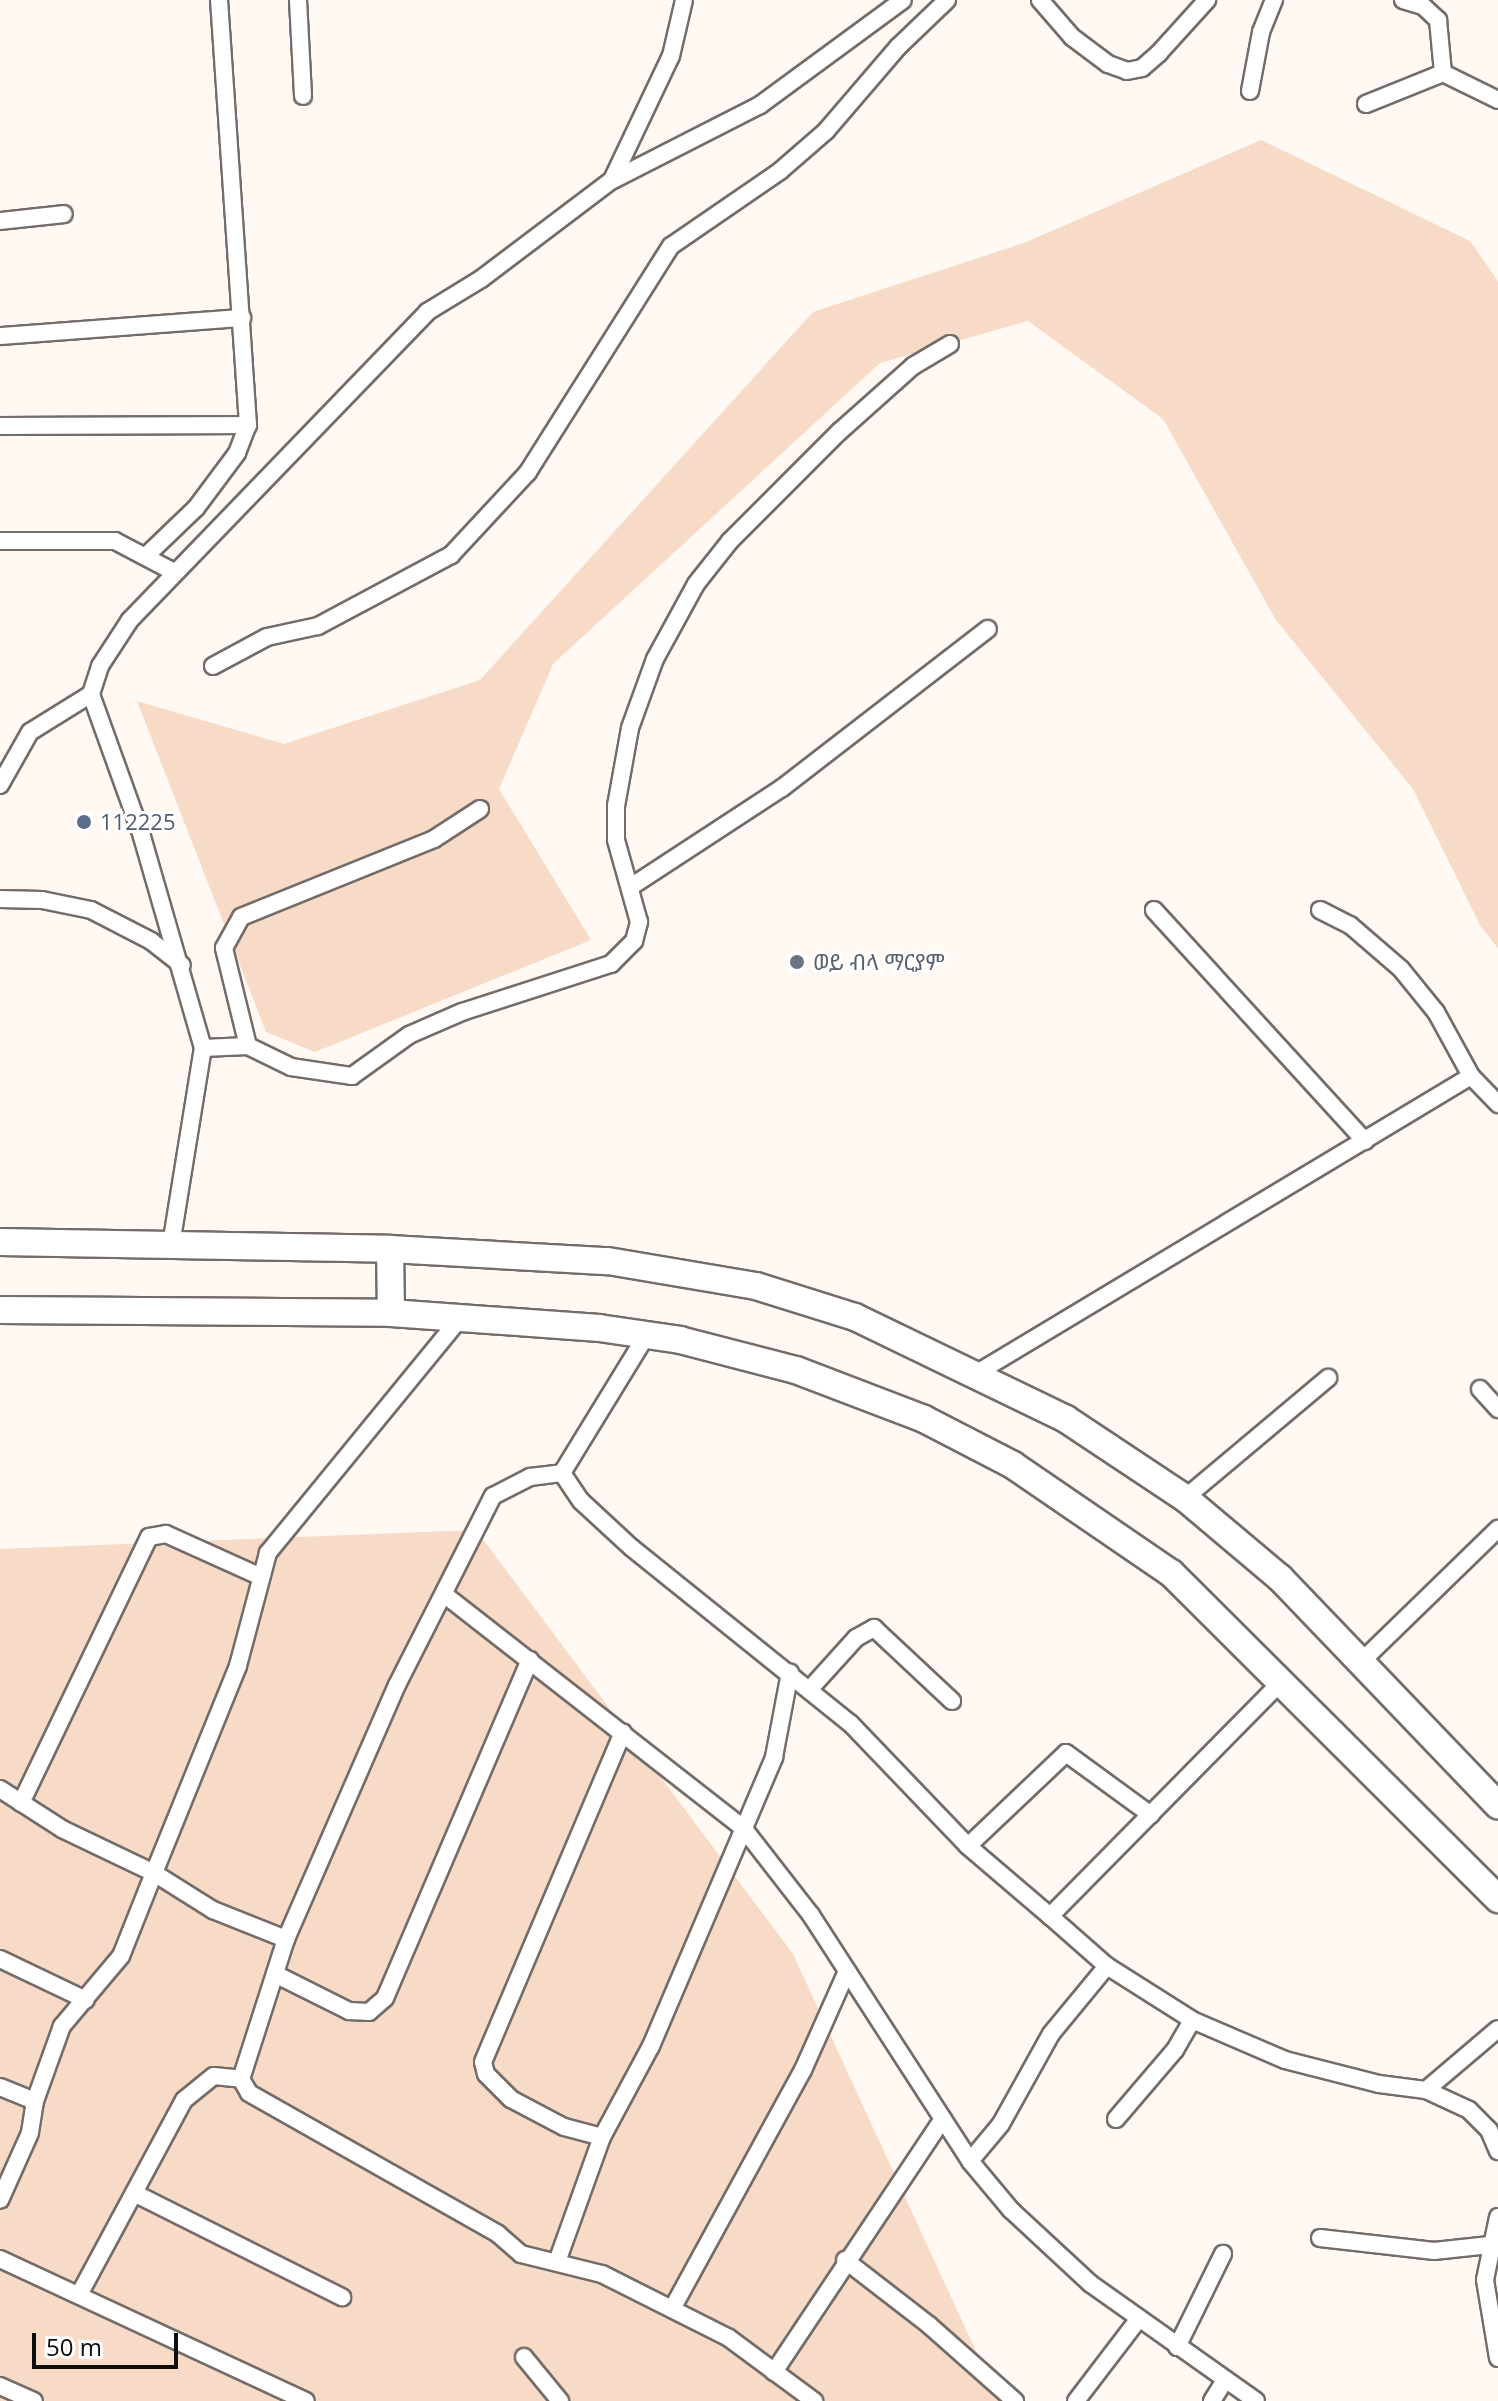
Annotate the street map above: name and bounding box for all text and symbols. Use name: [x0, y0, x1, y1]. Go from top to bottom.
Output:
place label: 112225: [100, 809, 175, 835]
marker: 112225: [75, 813, 93, 831]
place label: ወይ ብላ ማርያም: [813, 949, 945, 975]
marker: ወይ ብላ ማርያም: [788, 953, 806, 971]
scale bar: [36, 2317, 182, 2367]
text: 50 m: [46, 2330, 102, 2363]

